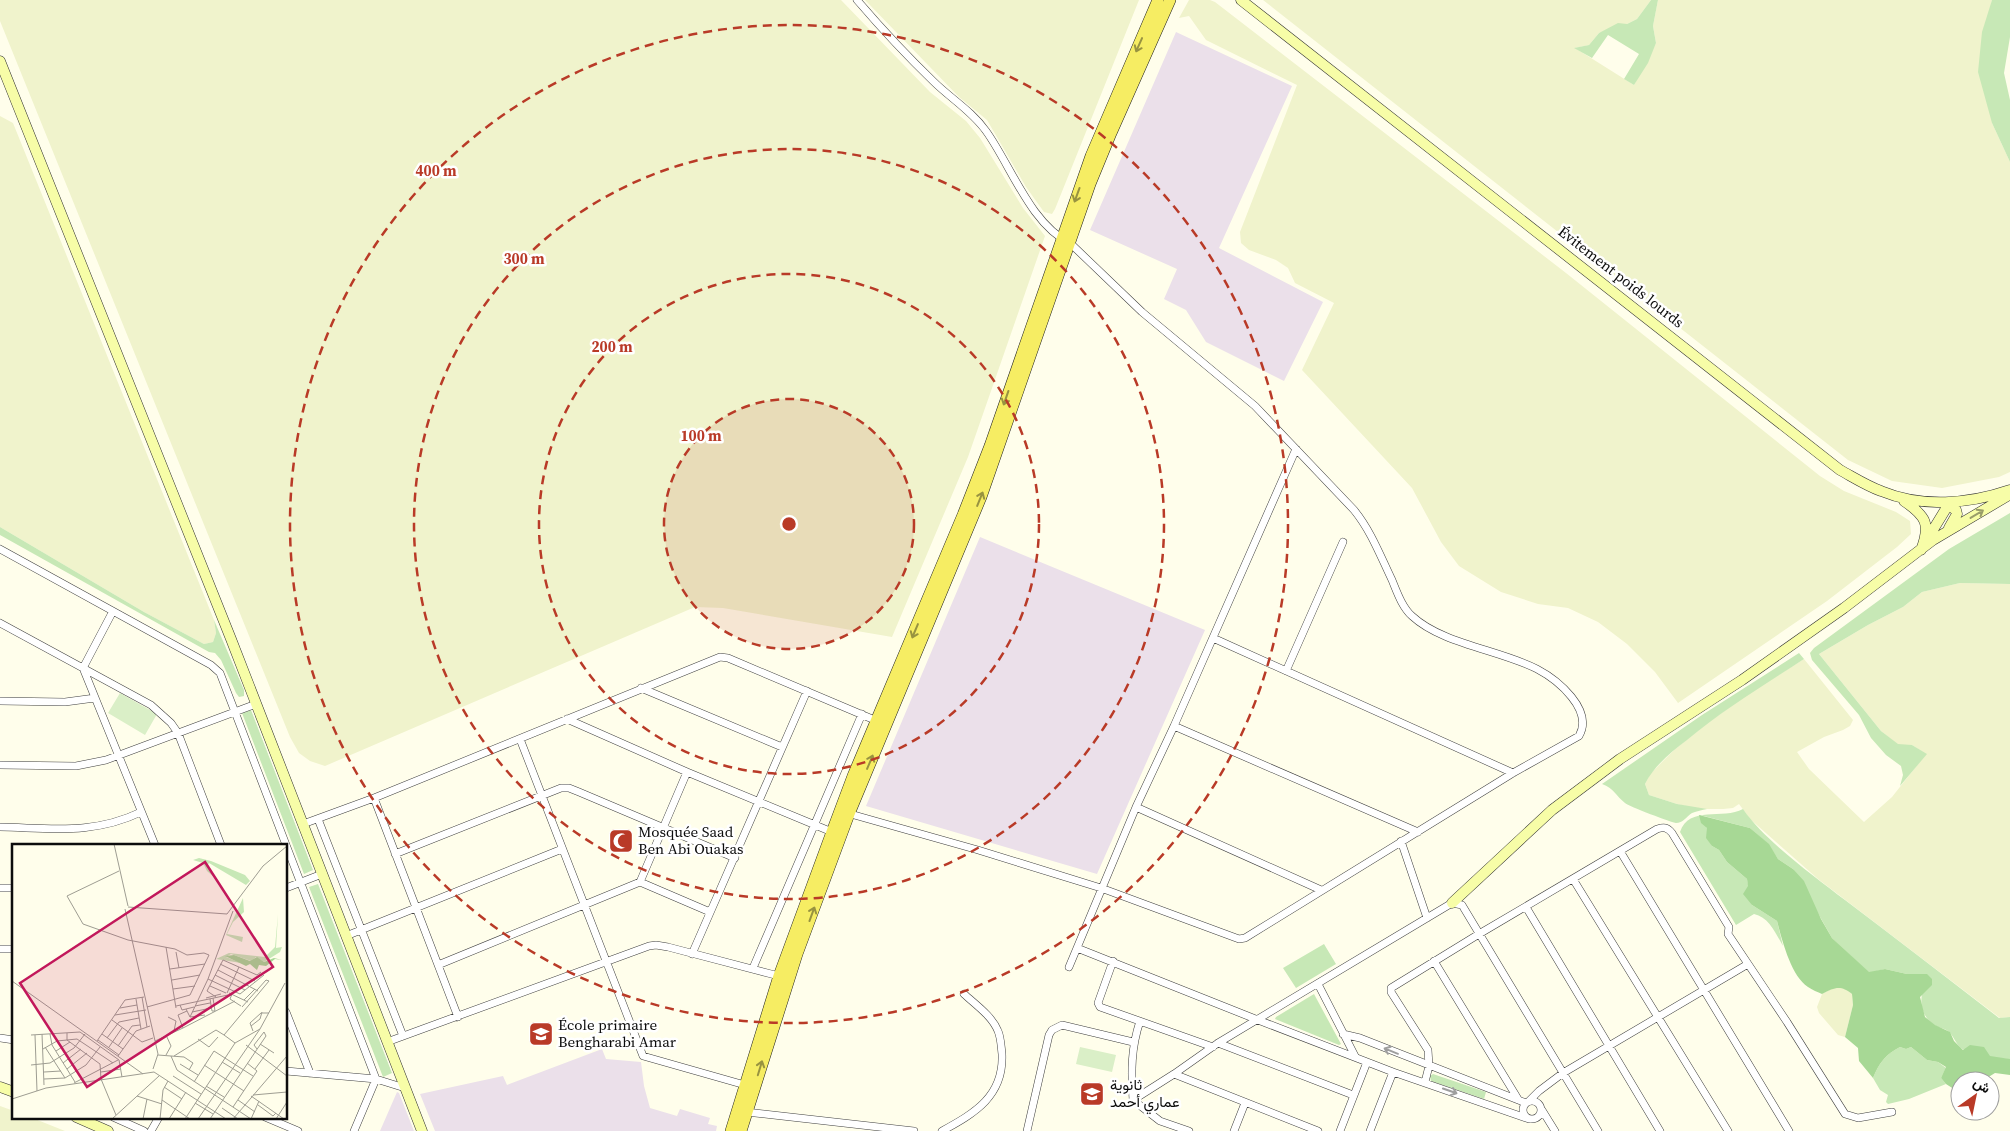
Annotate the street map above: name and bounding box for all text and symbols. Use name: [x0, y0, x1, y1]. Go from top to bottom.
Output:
one-way arrow: [1133, 37, 1143, 52]
text: 400 m: [415, 160, 457, 181]
one-way arrow: [1072, 187, 1081, 202]
street label: Évitement poids lourds: [1554, 221, 1689, 332]
text: 300 m: [503, 248, 545, 269]
text: 200 m: [591, 336, 633, 357]
one-way arrow: [1001, 390, 1010, 405]
text: 100 m: [680, 425, 722, 446]
one-way arrow: [976, 492, 985, 507]
one-way arrow: [1969, 508, 1983, 518]
centre of rings: [780, 515, 798, 533]
one-way arrow: [910, 623, 920, 638]
one-way arrow: [866, 755, 875, 770]
place label: Mosquée Saad Ben Abi Ouakas: [638, 821, 744, 859]
mosque icon: Mosquée Saad Ben Abi Ouakas: [608, 828, 634, 854]
inset map: [12, 844, 288, 1118]
one-way arrow: [808, 907, 817, 922]
place label: École primaire Bengharabi Amar: [558, 1014, 677, 1052]
school or university icon: École primaire Bengharabi Amar: [528, 1021, 554, 1047]
one-way arrow: [1384, 1046, 1399, 1055]
one-way arrow: [755, 1060, 765, 1076]
north arrow: [1950, 1071, 2000, 1121]
text: ش: [1970, 1072, 1995, 1098]
place label: ثانوية عماري أحمد: [1110, 1074, 1180, 1115]
school or university icon: ثانوية عماري أحمد: [1079, 1081, 1105, 1107]
one-way arrow: [1442, 1087, 1457, 1096]

